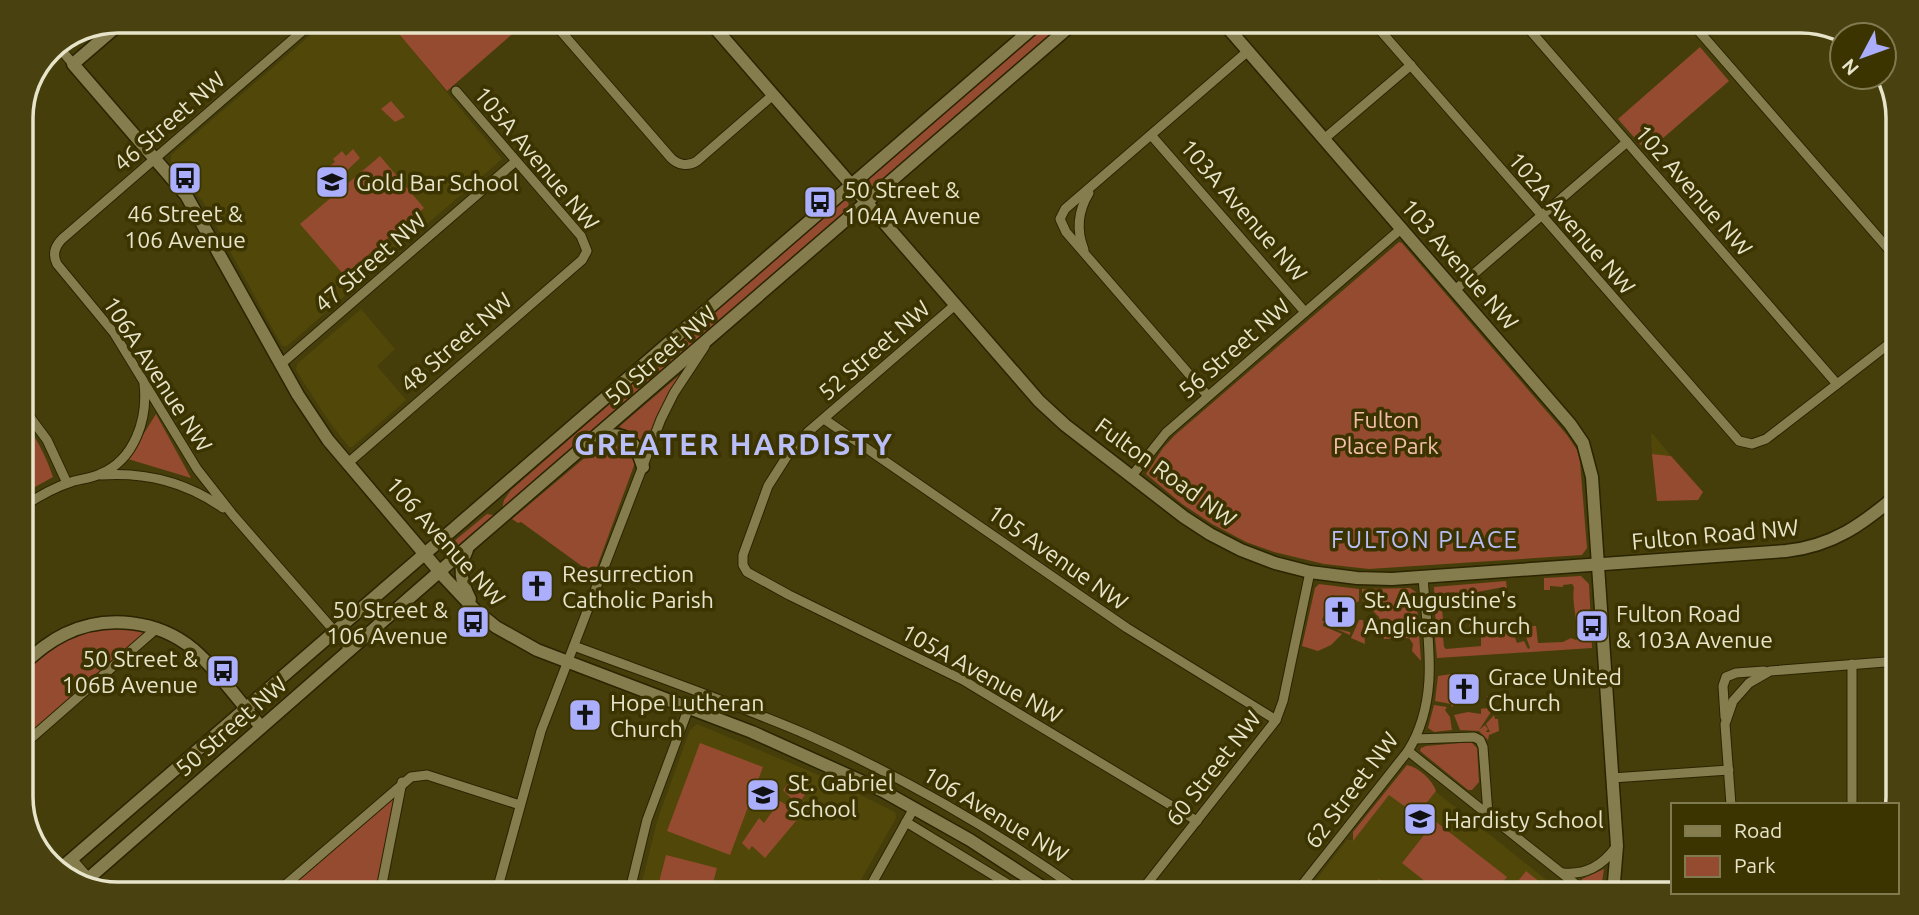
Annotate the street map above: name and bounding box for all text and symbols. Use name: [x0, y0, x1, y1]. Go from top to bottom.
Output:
north arrow: [1828, 21, 1898, 91]
text: N: [1837, 55, 1863, 80]
street label: 46 Street NW: [109, 66, 229, 176]
street label: 105A Avenue NW: [470, 81, 604, 235]
street label: 102 Avenue NW: [1631, 120, 1757, 260]
street label: 103A Avenue NW: [1176, 134, 1312, 286]
street label: 102A Avenue NW: [1504, 147, 1640, 299]
bus stop icon: 46 Street & 106 Avenue: [166, 159, 204, 197]
school or university icon: Gold Bar School: [313, 163, 351, 201]
place label: Gold Bar School: [356, 170, 519, 195]
place label: 50 Street & 104A Avenue: [844, 177, 981, 228]
bus stop icon: 50 Street & 104A Avenue: [801, 183, 839, 221]
street label: 103 Avenue NW: [1397, 194, 1523, 334]
place label: 46 Street & 106 Avenue: [124, 201, 246, 252]
street label: 47 Street NW: [310, 207, 430, 317]
street label: 48 Street NW: [396, 287, 516, 397]
street label: 106A Avenue NW: [99, 292, 217, 456]
street label: 56 Street NW: [1174, 293, 1294, 403]
street label: 52 Street NW: [814, 295, 934, 405]
street label: 50 Street NW: [600, 300, 720, 410]
park label: Fulton Place Park: [1333, 407, 1439, 458]
street label: Fulton Road NW: [1091, 413, 1241, 531]
district label: GREATER HARDISTY: [574, 427, 894, 461]
street label: 106 Avenue NW: [382, 471, 510, 611]
street label: 105 Avenue NW: [983, 500, 1133, 614]
street label: Fulton Road NW: [1630, 514, 1800, 554]
district label: FULTON PLACE: [1331, 526, 1519, 553]
place label: Resurrection Catholic Parish: [562, 561, 714, 612]
church icon: Resurrection Catholic Parish: [518, 567, 556, 605]
place label: St. Augustine's Anglican Church: [1364, 587, 1531, 638]
church icon: St. Augustine's Anglican Church: [1321, 593, 1359, 631]
place label: 50 Street & 106 Avenue: [326, 597, 448, 648]
place label: Fulton Road & 103A Avenue: [1616, 601, 1773, 652]
bus stop icon: 50 Street & 106 Avenue: [454, 603, 492, 641]
bus stop icon: Fulton Road & 103A Avenue: [1573, 607, 1611, 645]
street label: 105A Avenue NW: [897, 619, 1067, 727]
place label: 50 Street & 106B Avenue: [62, 646, 198, 697]
bus stop icon: 50 Street & 106B Avenue: [204, 652, 242, 690]
place label: Grace United Church: [1488, 664, 1622, 715]
church icon: Grace United Church: [1445, 670, 1483, 708]
street label: 50 Street NW: [171, 671, 291, 781]
place label: Hope Lutheran Church: [610, 690, 764, 741]
church icon: Hope Lutheran Church: [566, 696, 604, 734]
street label: 60 Street NW: [1161, 706, 1265, 830]
street label: 62 Street NW: [1299, 727, 1403, 853]
street label: 106 Avenue NW: [919, 761, 1073, 867]
place label: St. Gabriel School: [788, 770, 894, 821]
school or university icon: St. Gabriel School: [744, 776, 782, 814]
school or university icon: Hardisty School: [1401, 800, 1439, 838]
legend: [1671, 803, 1898, 894]
place label: Hardisty School: [1444, 807, 1604, 832]
text: Road: [1734, 818, 1782, 842]
text: Park: [1734, 853, 1776, 877]

